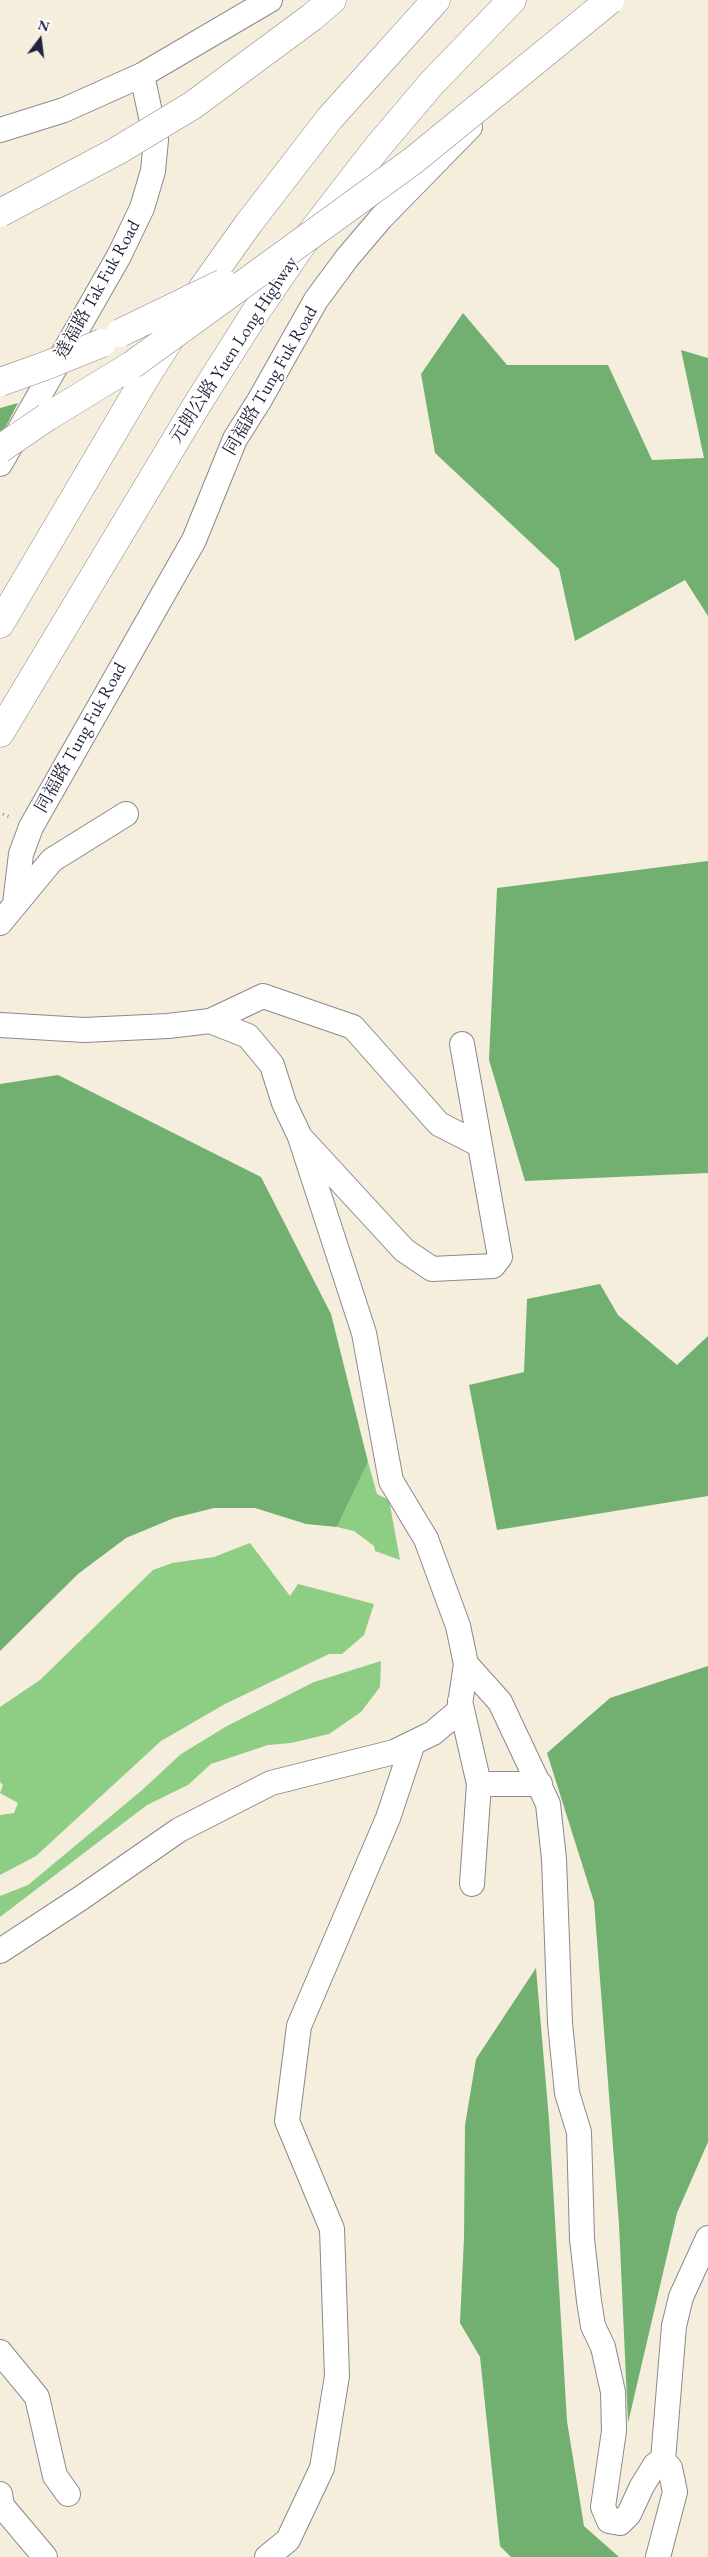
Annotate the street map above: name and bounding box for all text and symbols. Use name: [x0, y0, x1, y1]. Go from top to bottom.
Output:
north arrow: [15, 15, 65, 65]
text: N: [36, 15, 52, 36]
street label: 達福路 Tak Fuk Road: [51, 217, 145, 363]
street label: 元朗公路 Yuen Long Highway: [165, 252, 303, 448]
street label: 同福路 Tung Fuk Road: [220, 303, 322, 459]
street label: 同福路 Tung Fuk Road: [31, 659, 131, 817]

